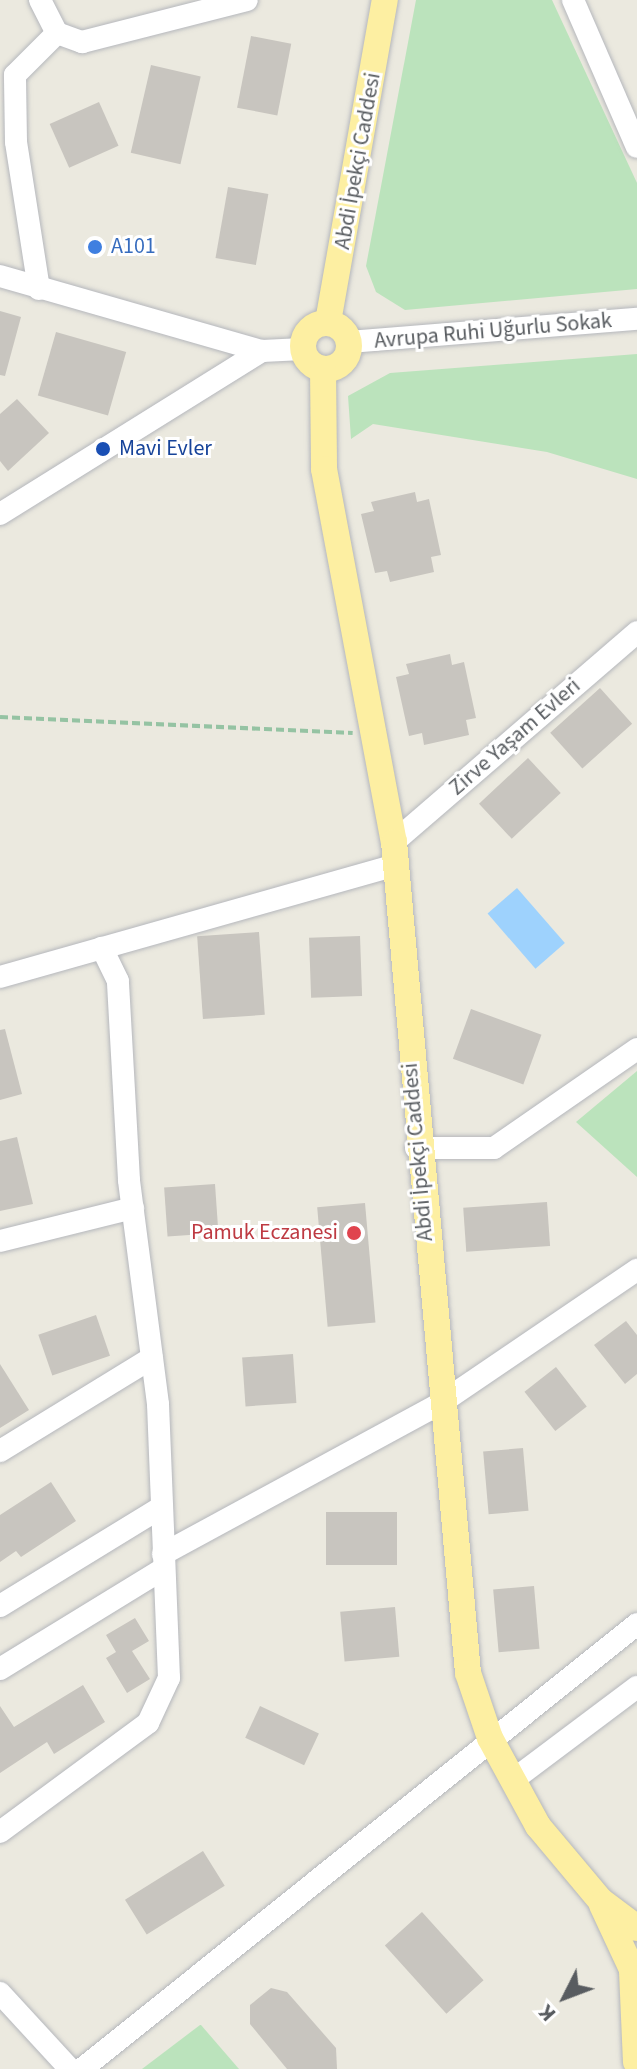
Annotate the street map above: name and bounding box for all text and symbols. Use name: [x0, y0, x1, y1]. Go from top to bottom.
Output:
street label: Abdi İpekçi Caddesi: [329, 71, 387, 251]
place label: A101: [111, 234, 156, 260]
marker: A101: [86, 238, 104, 256]
street label: Avrupa Ruhi Uğurlu Sokak: [373, 307, 613, 355]
place label: Mavi Evler: [119, 436, 212, 462]
marker: Mavi Evler: [94, 440, 112, 458]
street label: Zirve Yaşam Evleri: [444, 673, 586, 801]
street label: Abdi İpekçi Caddesi: [397, 1062, 439, 1242]
place label: Pamuk Eczanesi: [191, 1220, 338, 1246]
marker: Pamuk Eczanesi: [345, 1224, 363, 1242]
north arrow: [525, 1957, 605, 2037]
text: K: [531, 1997, 564, 2029]

